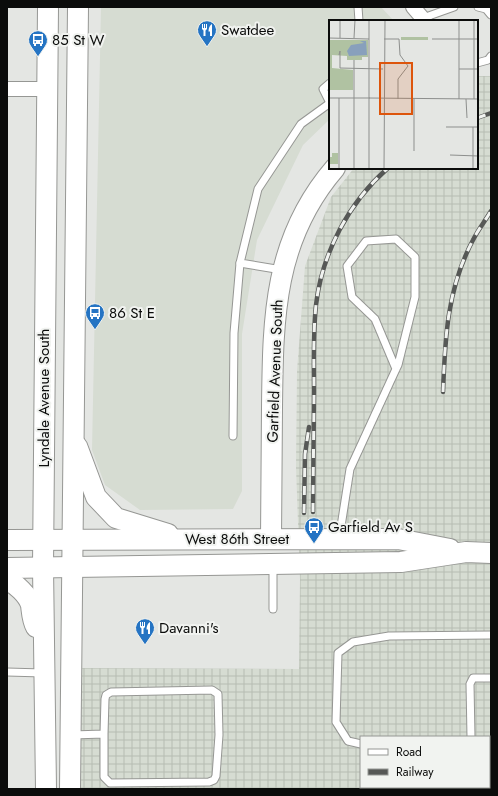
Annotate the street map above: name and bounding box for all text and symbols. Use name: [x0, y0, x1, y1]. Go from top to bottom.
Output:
restaurant icon: Swatdee: [196, 19, 218, 47]
place label: Swatdee: [221, 19, 275, 41]
inset map: [329, 20, 478, 169]
bus stop icon: 85 St W: [27, 29, 49, 57]
place label: 85 St W: [52, 29, 104, 51]
street label: Garfield Avenue South: [262, 299, 288, 443]
bus stop icon: 86 St E: [84, 302, 106, 330]
place label: 86 St E: [109, 302, 155, 324]
street label: Lyndale Avenue South: [33, 329, 55, 467]
bus stop icon: Garfield Av S: [303, 516, 325, 544]
place label: Garfield Av S: [328, 516, 413, 538]
street label: West 86th Street: [185, 528, 289, 550]
restaurant icon: Davanni's: [134, 617, 156, 645]
place label: Davanni's: [159, 617, 219, 639]
legend: [360, 736, 490, 788]
text: Road: [396, 743, 422, 761]
text: Railway: [396, 763, 434, 781]

